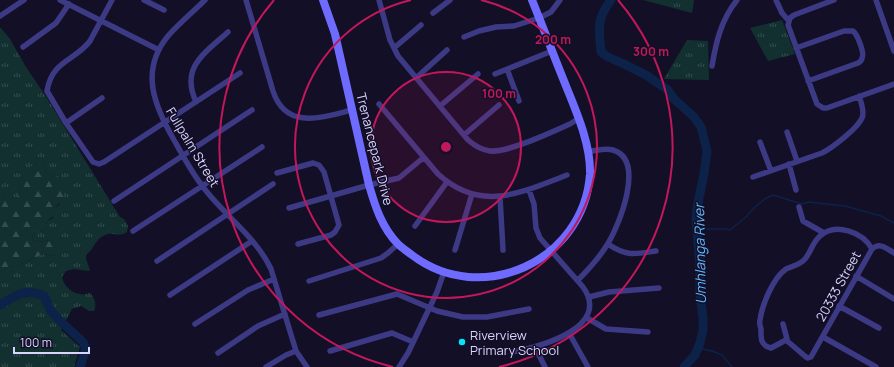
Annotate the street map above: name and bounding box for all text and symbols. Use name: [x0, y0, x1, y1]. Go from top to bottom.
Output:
text: 200 m: [535, 31, 571, 48]
text: 300 m: [633, 43, 669, 60]
text: 100 m: [482, 85, 516, 102]
street label: Trenancepark Drive: [352, 91, 398, 207]
street label: Fullpalm Street: [162, 104, 224, 190]
centre of rings: [439, 140, 453, 154]
water label: Umhlanga River: [689, 202, 710, 304]
street label: 20333 Street: [811, 248, 865, 324]
place label: Riverview Primary School: [470, 326, 559, 359]
scale bar: [14, 329, 89, 355]
text: 100 m: [20, 334, 52, 351]
marker: Riverview Primary School: [457, 337, 467, 347]

